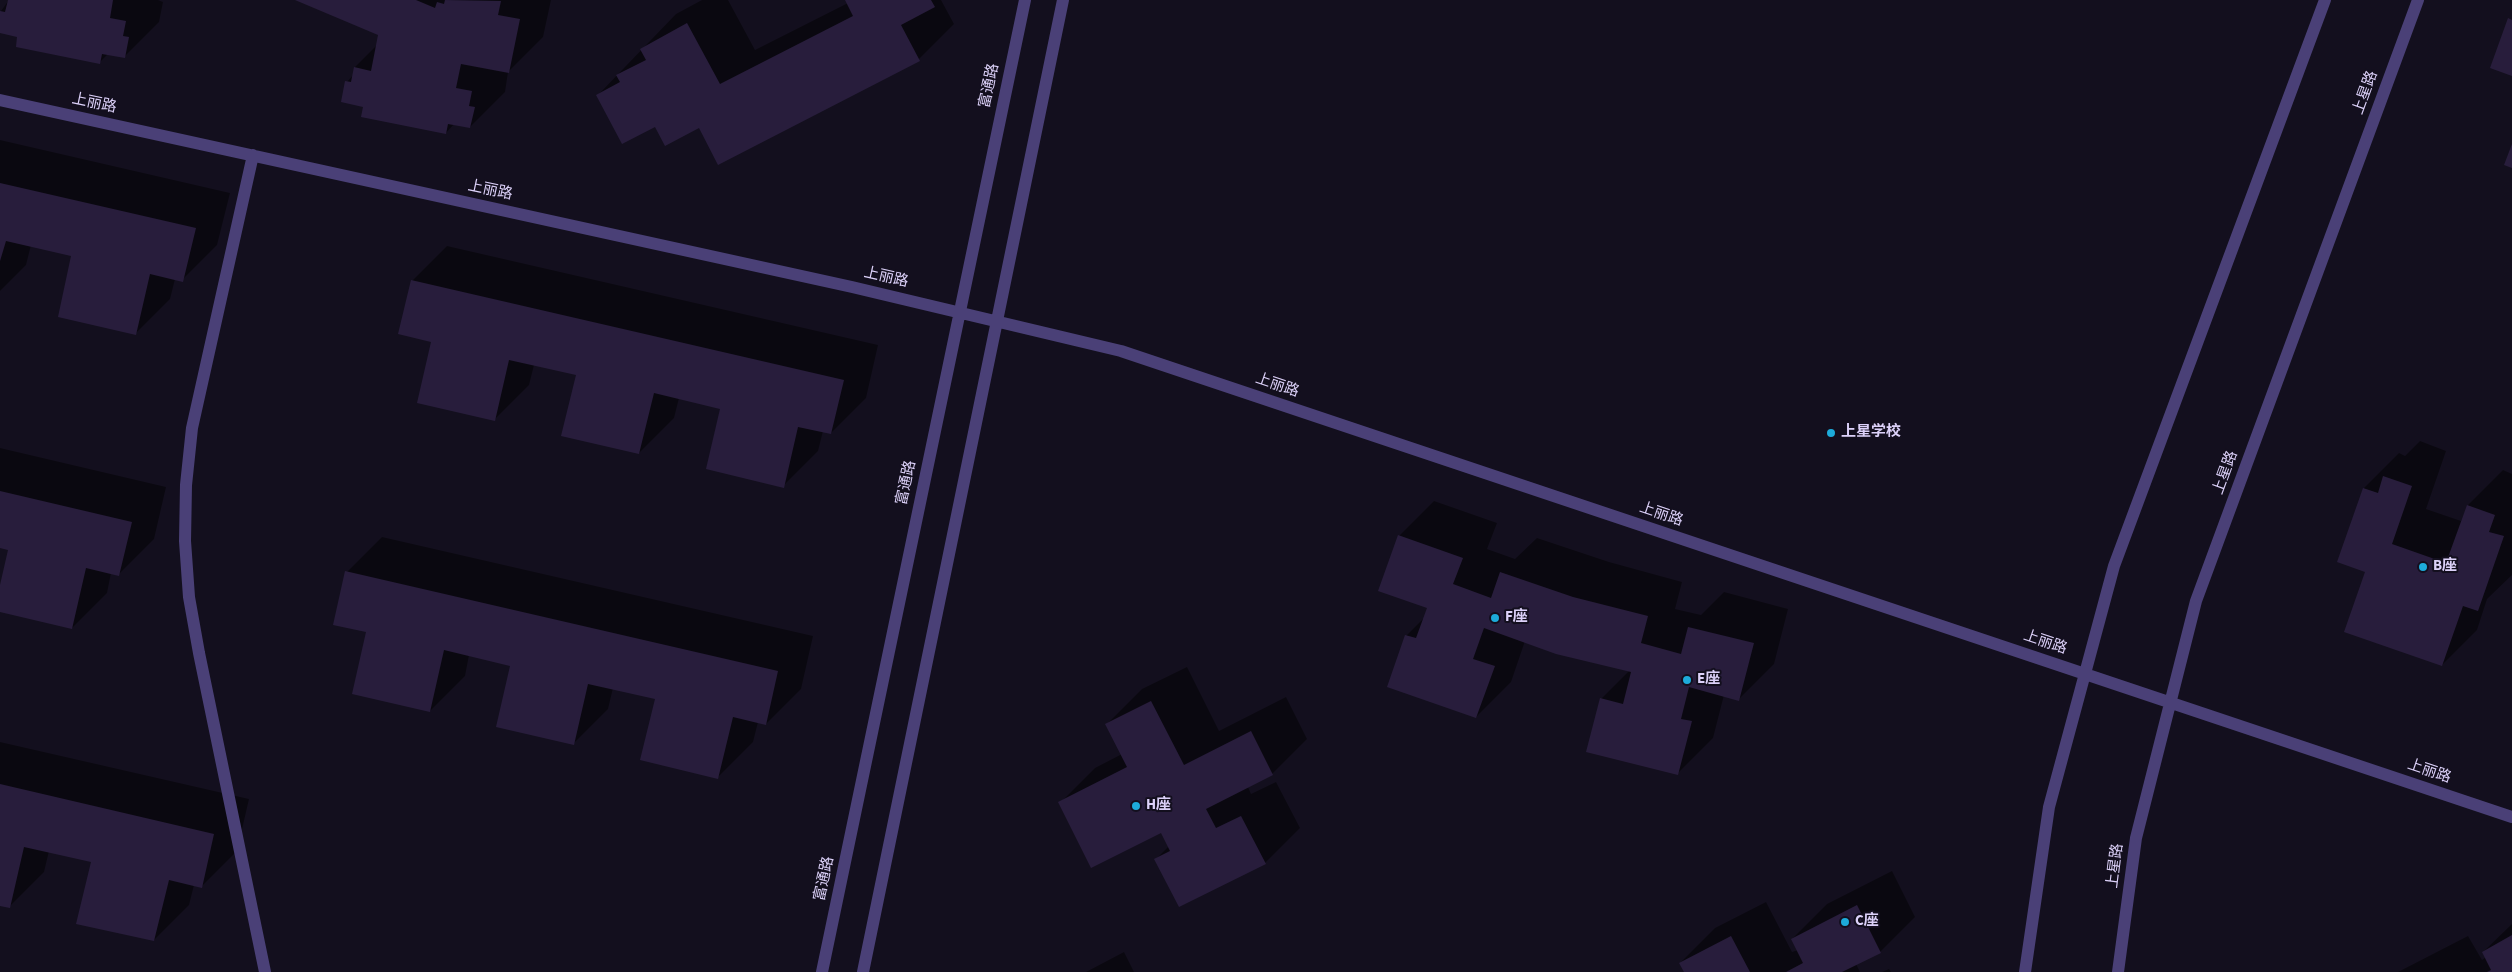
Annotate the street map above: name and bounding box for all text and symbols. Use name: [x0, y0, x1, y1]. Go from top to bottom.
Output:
street label: 富通路: [977, 62, 1003, 110]
street label: 上星路: [2350, 69, 2382, 117]
street label: 上丽路: [70, 91, 118, 117]
street label: 上丽路: [466, 178, 514, 204]
street label: 上丽路: [862, 264, 910, 292]
street label: 上丽路: [1253, 370, 1301, 402]
place label: 上星学校: [1841, 424, 1901, 442]
marker: 上星学校: [1825, 427, 1837, 439]
street label: 上星路: [2210, 449, 2242, 497]
street label: 富通路: [894, 459, 920, 507]
street label: 上丽路: [1637, 499, 1685, 531]
place label: B座: [2433, 558, 2457, 576]
marker: B座: [2417, 561, 2429, 573]
place label: F座: [1505, 609, 1528, 627]
marker: F座: [1489, 612, 1501, 624]
street label: 上丽路: [2021, 627, 2069, 659]
place label: E座: [1697, 671, 1720, 689]
marker: E座: [1681, 674, 1693, 686]
street label: 上丽路: [2405, 756, 2453, 788]
place label: H座: [1146, 797, 1171, 815]
marker: H座: [1130, 800, 1142, 812]
street label: 上星路: [2104, 843, 2128, 889]
street label: 富通路: [812, 855, 838, 903]
place label: C座: [1855, 913, 1879, 931]
marker: C座: [1839, 916, 1851, 928]

